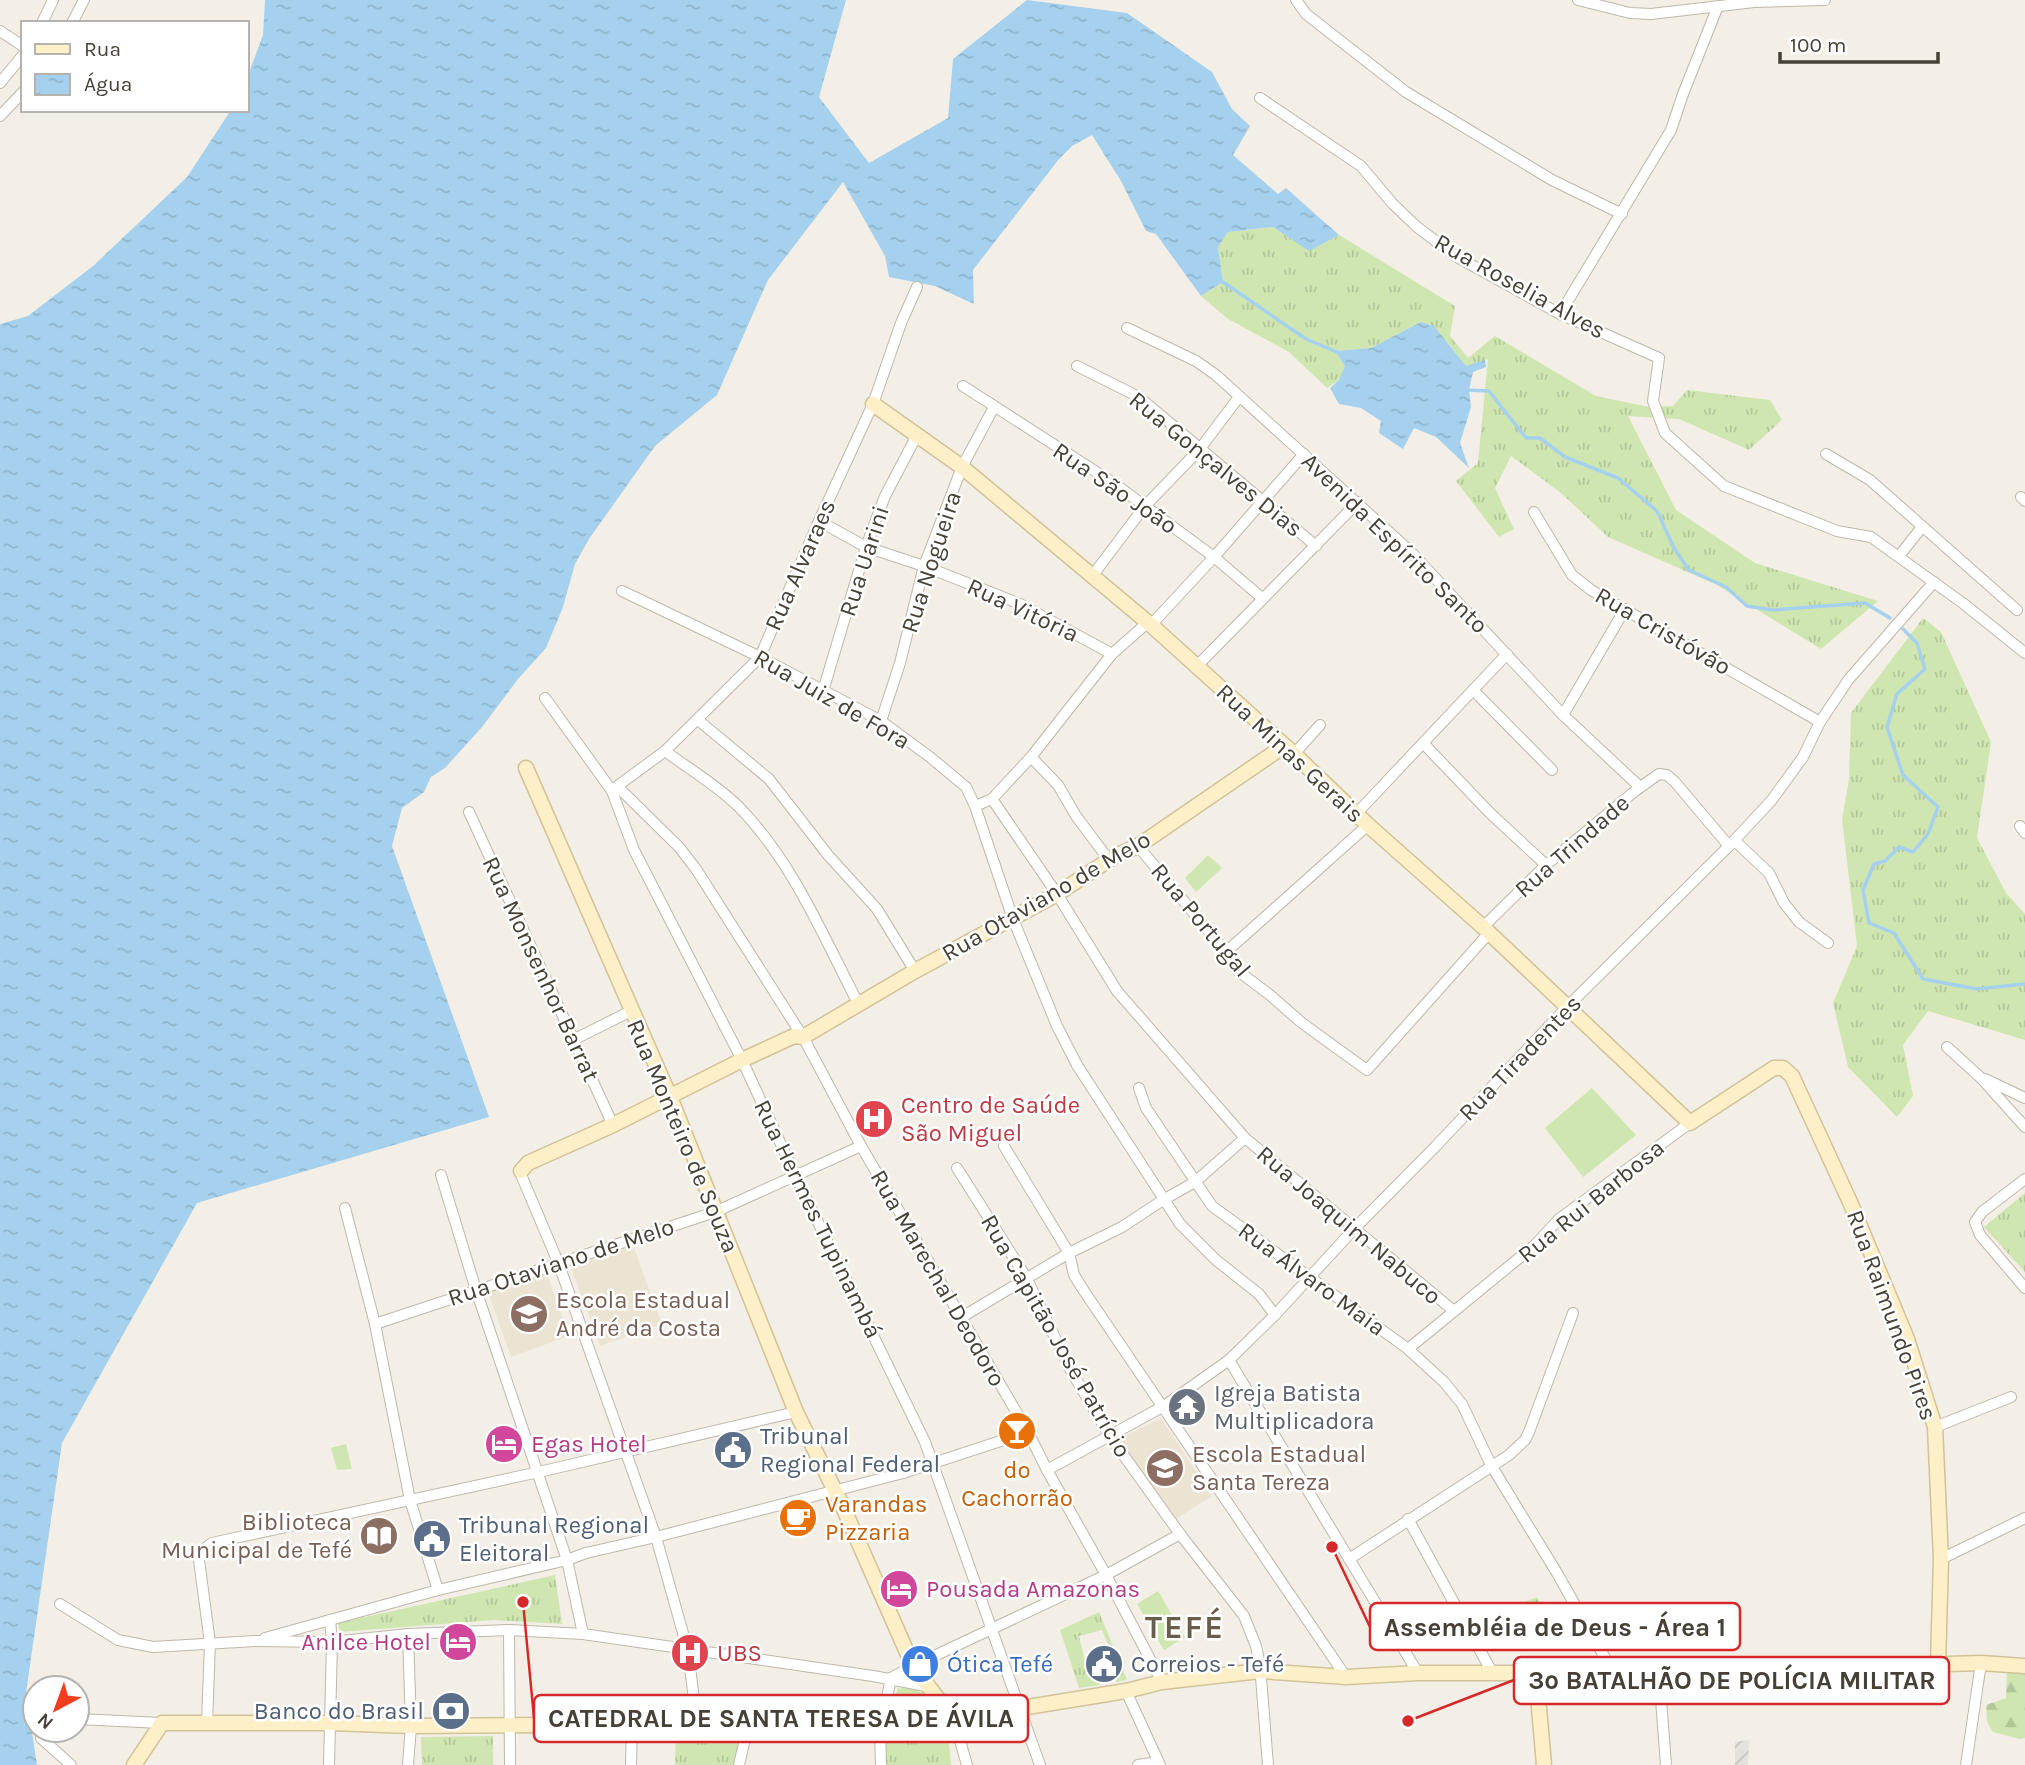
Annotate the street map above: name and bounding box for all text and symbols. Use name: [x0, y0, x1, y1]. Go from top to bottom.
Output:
legend: [21, 21, 248, 112]
scale bar: [1780, 21, 1938, 65]
text: 100 m: [1790, 33, 1847, 57]
text: Rua: [84, 37, 121, 61]
text: Água: [84, 72, 132, 96]
street label: Rua Roselia Alves: [1430, 227, 1610, 345]
street label: Rua Gonçalves Dias: [1124, 385, 1308, 543]
street label: Rua São João: [1048, 436, 1182, 540]
street label: Avenida Espírito Santo: [1296, 447, 1494, 639]
street label: Rua Nogueira: [895, 488, 967, 636]
street label: Rua Alvaraes: [759, 495, 841, 635]
street label: Rua Uarini: [833, 502, 895, 620]
street label: Rua Vitória: [963, 572, 1083, 648]
street label: Rua Cristóvão: [1590, 581, 1736, 681]
street label: Rua Juiz de Fora: [749, 643, 915, 755]
street label: Rua Minas Gerais: [1211, 678, 1369, 828]
street label: Rua Trindade: [1509, 789, 1635, 903]
street label: Rua Otaviano de Melo: [937, 825, 1155, 967]
street label: Rua Monsenhor Barrat: [477, 852, 605, 1086]
street label: Rua Portugal: [1145, 857, 1257, 983]
street label: Rua Tiradentes: [1453, 989, 1587, 1127]
street label: Rua Monteiro de Souza: [621, 1015, 745, 1257]
place label: Centro de Saúde São Miguel: [901, 1091, 1080, 1147]
street label: Rua Hermes Tupinambá: [748, 1095, 888, 1343]
hospital icon: Centro de Saúde São Miguel: [853, 1098, 895, 1140]
street label: Rua Rui Barbosa: [1512, 1133, 1670, 1269]
street label: Rua Joaquim Nabuco: [1251, 1140, 1447, 1310]
street label: Rua Marechal Deodoro: [864, 1165, 1012, 1391]
street label: Rua Raimundo Pires: [1841, 1206, 1943, 1424]
street label: Rua Capitão José Patrício: [975, 1210, 1137, 1462]
street label: Rua Otaviano de Melo: [444, 1212, 678, 1312]
street label: Rua Álvaro Maia: [1233, 1215, 1392, 1342]
place label: Escola Estadual André da Costa: [556, 1286, 730, 1342]
school or university icon: Escola Estadual André da Costa: [508, 1293, 550, 1335]
place label: Igreja Batista Multiplicadora: [1214, 1379, 1374, 1435]
temple icon: Igreja Batista Multiplicadora: [1166, 1386, 1208, 1428]
bar icon: do Cachorrão: [996, 1410, 1038, 1452]
place label: Tribunal Regional Federal: [760, 1422, 940, 1478]
hotel icon: Egas Hotel: [483, 1423, 525, 1465]
public building icon: Tribunal Regional Federal: [712, 1429, 754, 1471]
place label: Egas Hotel: [531, 1430, 647, 1458]
place label: Escola Estadual Santa Tereza: [1192, 1440, 1366, 1496]
school or university icon: Escola Estadual Santa Tereza: [1144, 1447, 1186, 1489]
place label: do Cachorrão: [961, 1456, 1073, 1512]
place label: Varandas Pizzaria: [825, 1490, 927, 1546]
cafe icon: Varandas Pizzaria: [777, 1497, 819, 1539]
place label: Biblioteca Municipal de Tefé: [161, 1508, 352, 1564]
place label: Tribunal Regional Eleitoral: [459, 1511, 649, 1567]
library icon: Biblioteca Municipal de Tefé: [358, 1515, 400, 1557]
public building icon: Tribunal Regional Eleitoral: [411, 1518, 453, 1560]
hotel icon: Pousada Amazonas: [878, 1568, 920, 1610]
place label: Pousada Amazonas: [926, 1575, 1140, 1603]
callout: Assembléia de Deus - Área 1: [1370, 1603, 1740, 1650]
district label: TEFÉ: [1145, 1607, 1225, 1646]
text: Assembléia de Deus - Área 1: [1384, 1611, 1726, 1643]
hotel icon: Anilce Hotel: [437, 1621, 479, 1663]
place label: Anilce Hotel: [301, 1628, 431, 1656]
hospital icon: UBS: [669, 1632, 711, 1674]
place label: UBS: [717, 1639, 762, 1667]
shop icon: Ótica Tefé: [899, 1643, 941, 1685]
public building icon: Correios - Tefé: [1083, 1643, 1125, 1685]
place label: Ótica Tefé: [947, 1650, 1053, 1678]
place label: Correios - Tefé: [1131, 1650, 1284, 1678]
callout: 3º BATALHÃO DE POLÍCIA MILITAR: [1514, 1657, 1949, 1704]
text: 3º BATALHÃO DE POLÍCIA MILITAR: [1528, 1664, 1936, 1696]
north arrow: [21, 1674, 91, 1744]
bank icon: Banco do Brasil: [430, 1690, 472, 1732]
callout: CATEDRAL DE SANTA TERESA DE ÁVILA: [534, 1695, 1028, 1742]
place label: Banco do Brasil: [254, 1697, 424, 1725]
text: CATEDRAL DE SANTA TERESA DE ÁVILA: [548, 1702, 1014, 1734]
text: N: [33, 1708, 58, 1734]

